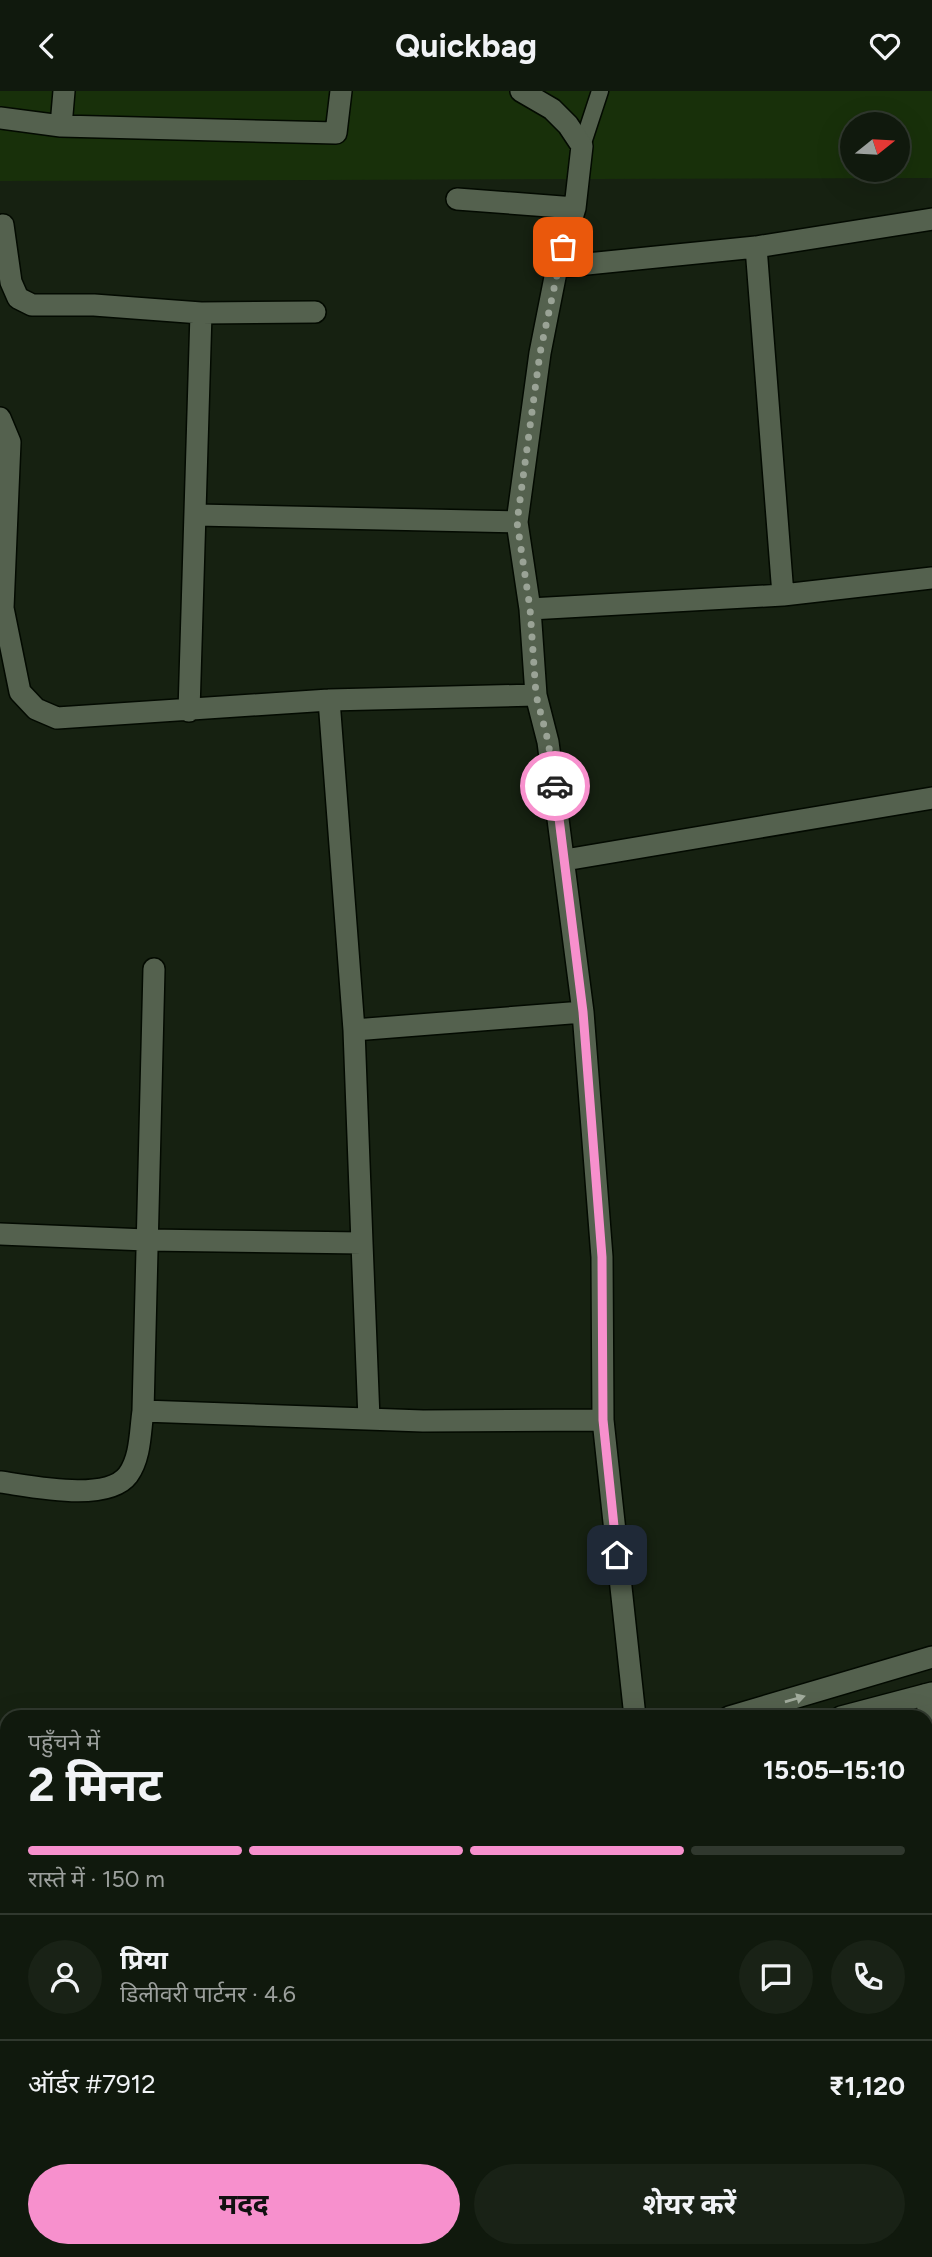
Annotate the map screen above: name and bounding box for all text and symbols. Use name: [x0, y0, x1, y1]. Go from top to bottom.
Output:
icon: back: [28, 27, 66, 65]
text: Quickbag: [395, 27, 537, 65]
icon: heart: [866, 27, 904, 65]
north arrow: [840, 112, 910, 182]
map controls: [840, 112, 910, 182]
pin: [533, 217, 593, 277]
icon: bag: [544, 228, 582, 266]
courier: [520, 751, 590, 821]
icon: car: [536, 767, 574, 805]
pin: [587, 1525, 647, 1585]
icon: home: [598, 1536, 636, 1574]
one-way arrow: [785, 1693, 806, 1703]
text: पहुँचने में: [28, 1728, 100, 1756]
text: 15:05–15:10: [763, 1754, 905, 1786]
text: 2 मिनट: [28, 1757, 162, 1813]
text: रास्ते में · 150 m: [28, 1865, 165, 1893]
button: person: [28, 1940, 102, 2014]
button: chat: [739, 1940, 813, 2014]
button: phone: [831, 1940, 905, 2014]
text: प्रिया: [120, 1944, 168, 1976]
text: डिलीवरी पार्टनर · 4.6: [120, 1980, 296, 2008]
text: ऑर्डर #7912: [28, 2068, 156, 2100]
text: ₹1,120: [829, 2070, 905, 2102]
button: मदद: [28, 2164, 460, 2244]
button: शेयर करें: [474, 2164, 905, 2244]

